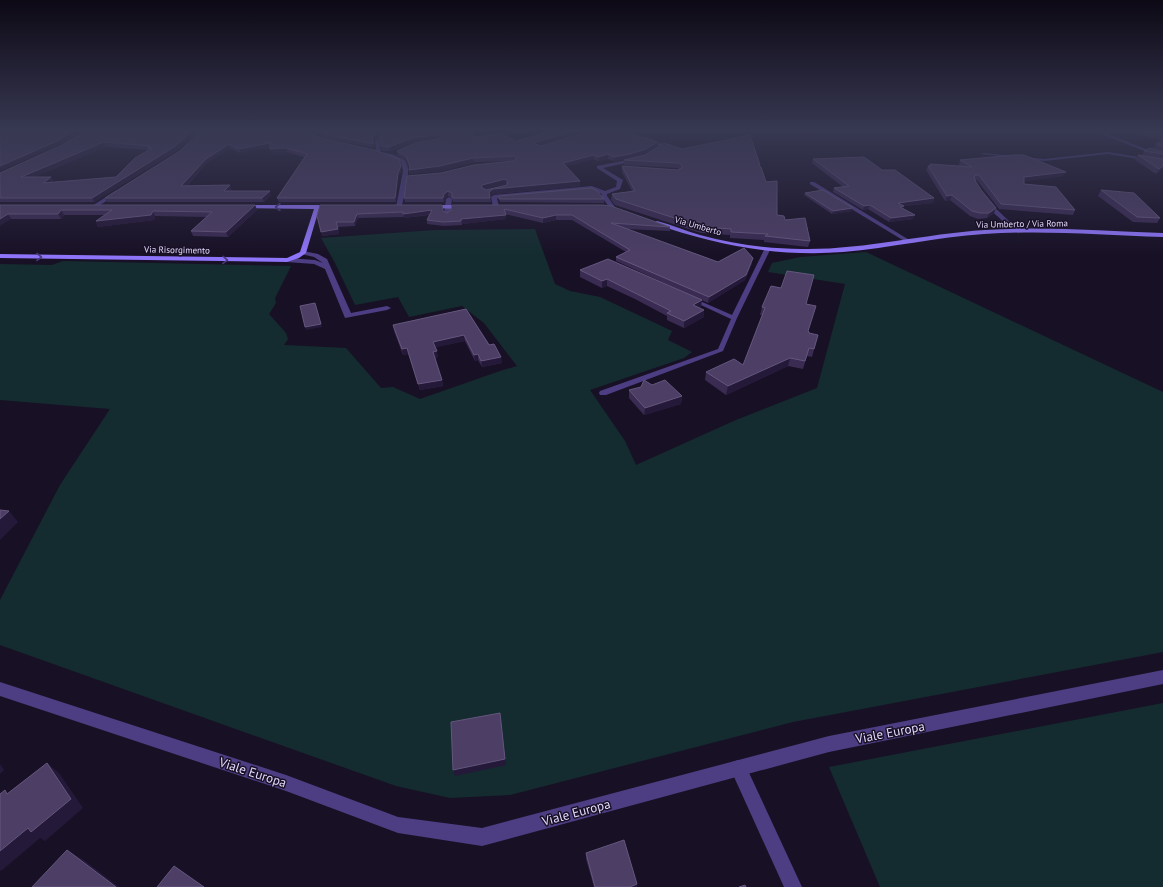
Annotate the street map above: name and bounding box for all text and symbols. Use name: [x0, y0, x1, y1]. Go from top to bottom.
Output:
one-way arrow: [275, 203, 281, 211]
street label: Via Umberto: [673, 213, 723, 237]
street label: Via Umberto / Via Roma: [975, 217, 1068, 230]
street label: Via Risorgimento: [143, 243, 210, 256]
one-way arrow: [36, 253, 42, 261]
one-way arrow: [222, 256, 228, 264]
street label: Viale Europa: [853, 717, 926, 748]
street label: Viale Europa: [216, 753, 289, 791]
street label: Viale Europa: [539, 795, 612, 830]

